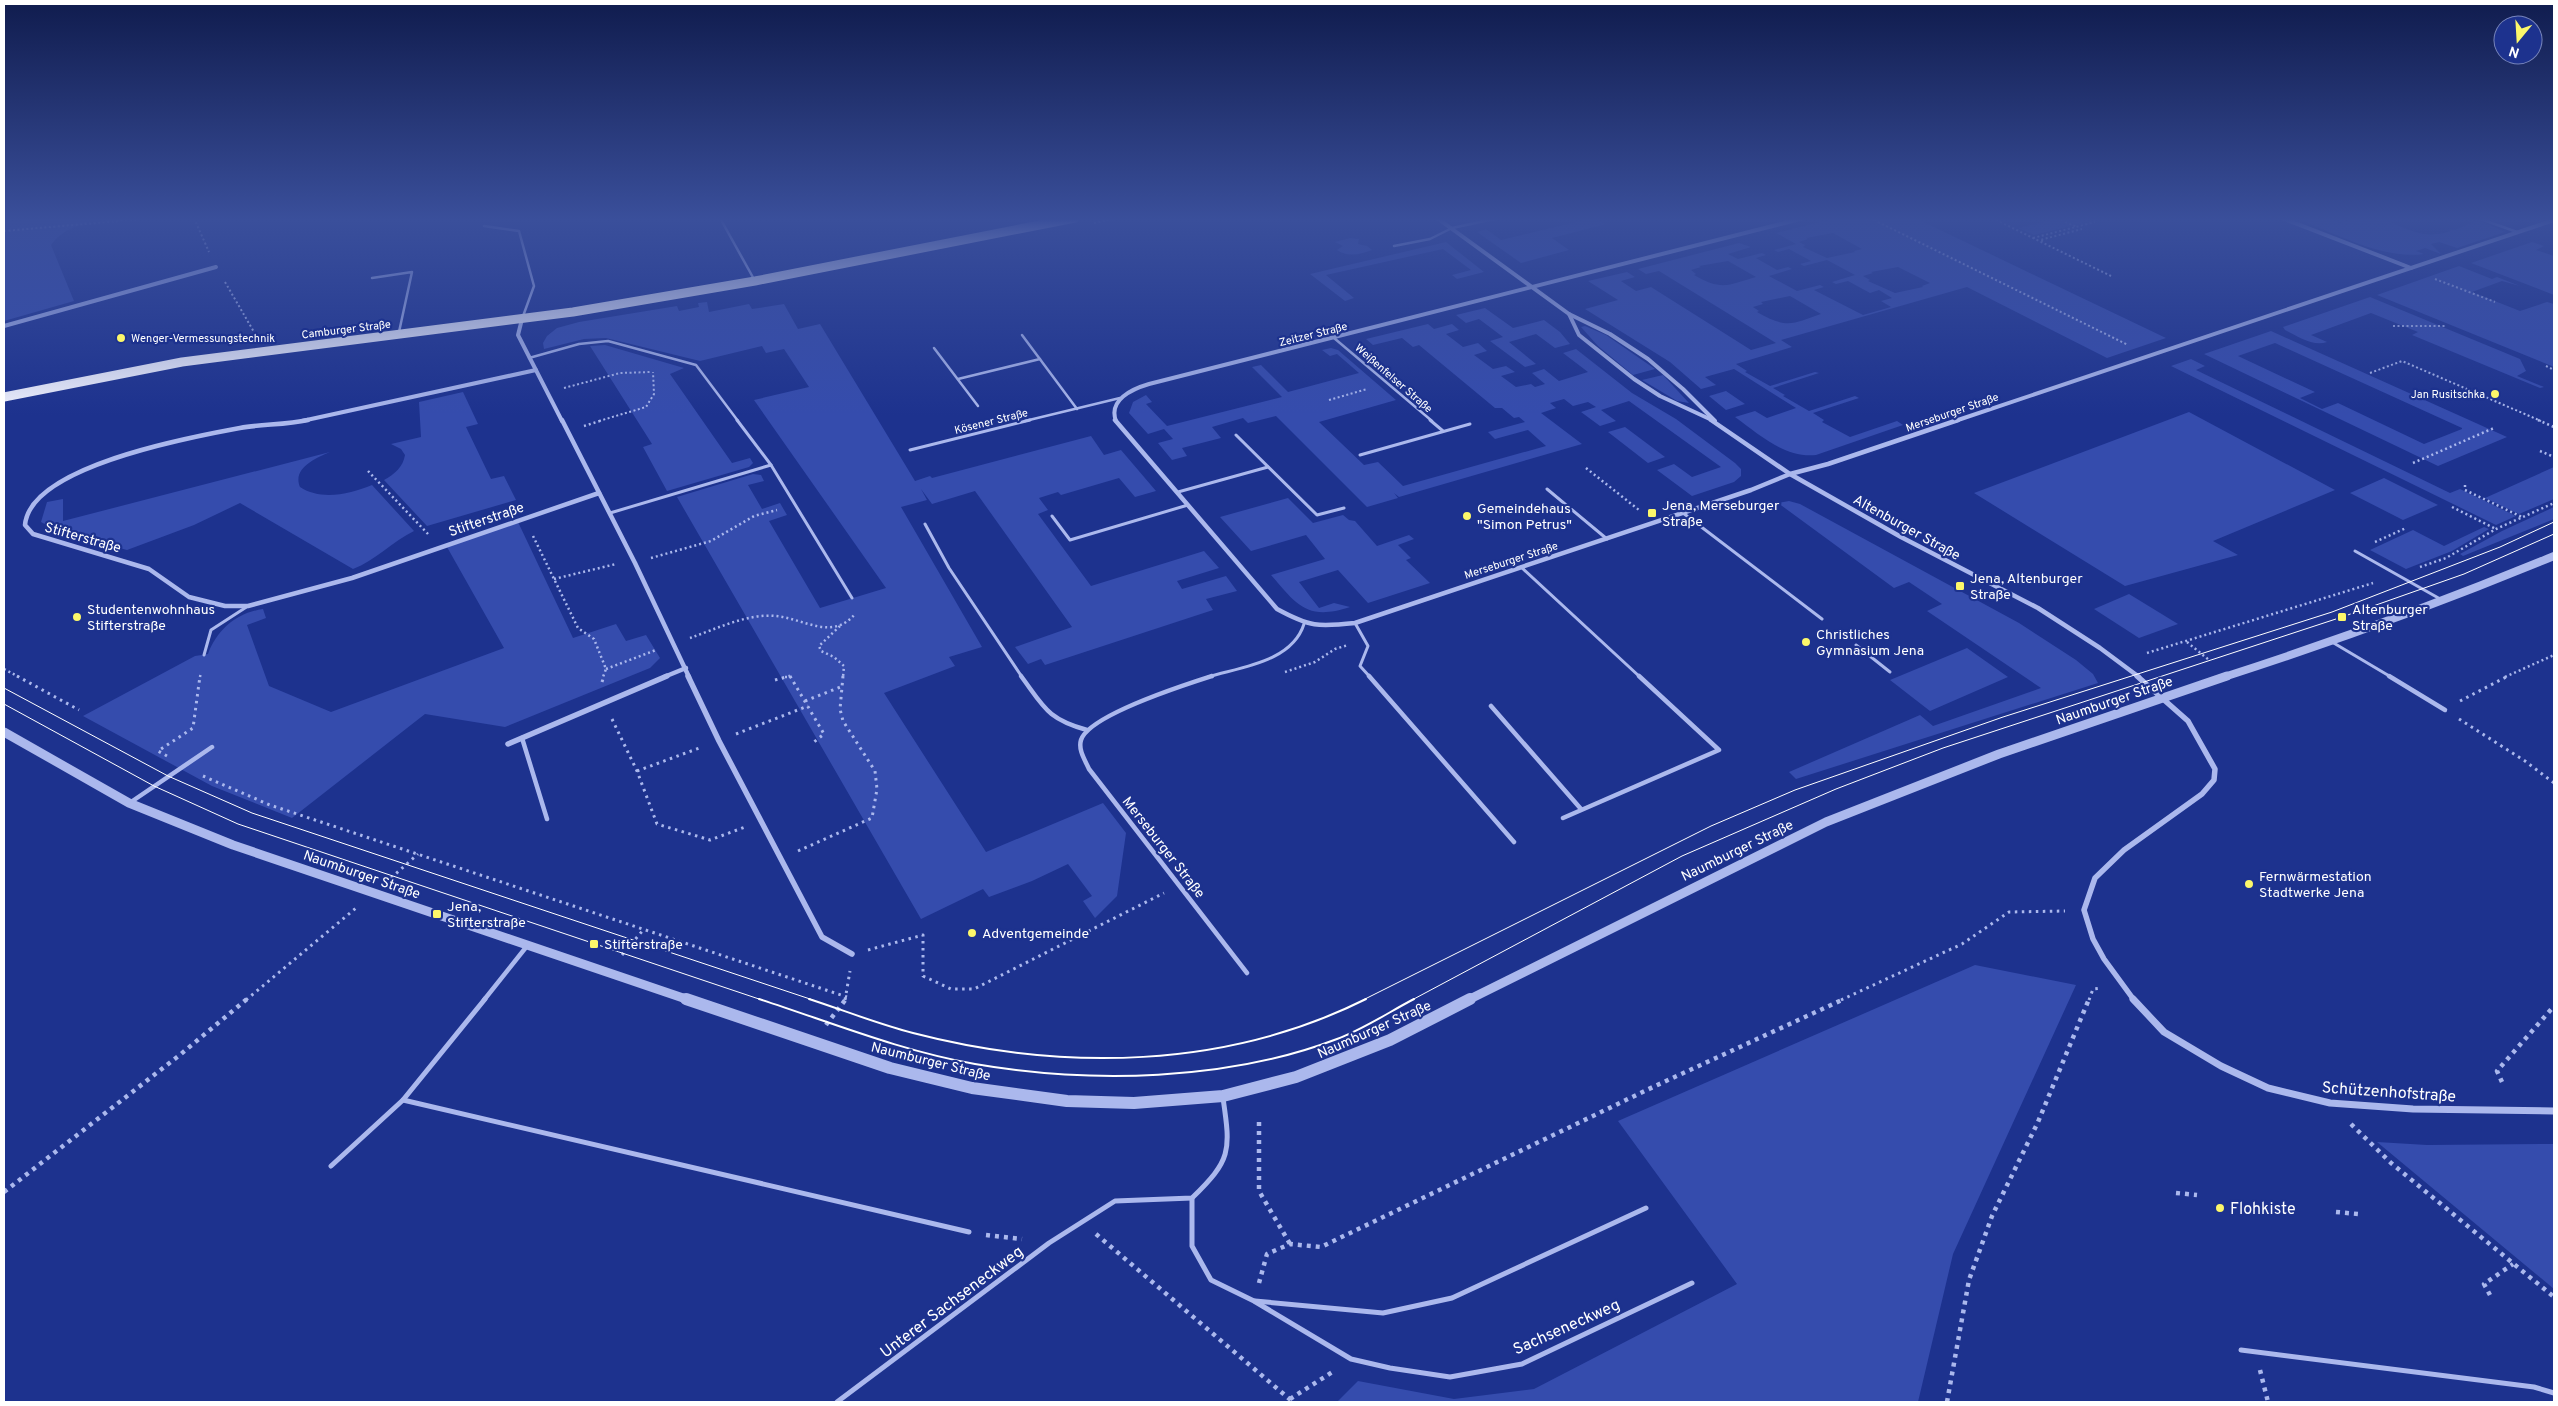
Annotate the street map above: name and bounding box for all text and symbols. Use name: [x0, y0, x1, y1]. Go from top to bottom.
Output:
north arrow: [2493, 15, 2543, 65]
text: N: [2507, 41, 2522, 61]
street label: Camburger Straße: [301, 318, 392, 342]
street label: Zeitzer Straße: [1278, 320, 1349, 350]
marker: Wenger-Vermessungstechnik: [115, 332, 127, 344]
place label: Wenger-Vermessungstechnik: [131, 332, 275, 346]
street label: Weißenfelser Straße: [1352, 341, 1435, 416]
place label: Jan Rusitschka: [2411, 388, 2485, 402]
marker: Jan Rusitschka: [2489, 388, 2501, 400]
street label: Merseburger Straße: [1904, 390, 2001, 435]
street label: Kösener Straße: [953, 406, 1030, 438]
street label: Altenburger Straße: [1850, 492, 1963, 565]
place label: Jena, Merseburger Straße: [1662, 498, 1780, 531]
street label: Stifterstraße: [447, 500, 526, 541]
place label: Gemeindehaus "Simon Petrus": [1477, 501, 1572, 534]
marker: Jena, Merseburger Straße: [1646, 507, 1658, 519]
marker: Gemeindehaus "Simon Petrus": [1461, 510, 1473, 522]
street label: Stifterstraße: [42, 519, 123, 557]
street label: Merseburger Straße: [1463, 539, 1560, 583]
place label: Jena, Altenburger Straße: [1970, 571, 2083, 604]
marker: Jena, Altenburger Straße: [1954, 580, 1966, 592]
place label: Studentenwohnhaus Stifterstraße: [87, 602, 215, 635]
place label: Altenburger Straße: [2352, 602, 2428, 635]
marker: Studentenwohnhaus Stifterstraße: [71, 611, 83, 623]
marker: Altenburger Straße: [2336, 611, 2348, 623]
place label: Christliches Gymnasium Jena: [1816, 627, 1924, 660]
marker: Christliches Gymnasium Jena: [1800, 636, 1812, 648]
street label: Naumburger Straße: [2054, 673, 2175, 729]
street label: Merseburger Straße: [1118, 794, 1208, 902]
street label: Naumburger Straße: [1679, 817, 1796, 886]
street label: Naumburger Straße: [301, 847, 422, 903]
place label: Fernwärmestation Stadtwerke Jena: [2259, 869, 2372, 902]
marker: Fernwärmestation Stadtwerke Jena: [2243, 878, 2255, 890]
place label: Jena, Stifterstraße: [447, 899, 526, 932]
marker: Jena, Stifterstraße: [431, 908, 443, 920]
place label: Adventgemeinde: [982, 926, 1089, 943]
marker: Adventgemeinde: [966, 927, 978, 939]
place label: Stifterstraße: [604, 937, 683, 954]
marker: Stifterstraße: [588, 938, 600, 950]
street label: Naumburger Straße: [1315, 998, 1434, 1063]
street label: Naumburger Straße: [869, 1039, 992, 1086]
street label: Schützenhofstraße: [2321, 1078, 2457, 1108]
place label: Flohkiste: [2230, 1200, 2296, 1220]
marker: Flohkiste: [2214, 1202, 2226, 1214]
street label: Unterer Sachseneckweg: [877, 1242, 1028, 1363]
street label: Sachseneckweg: [1510, 1295, 1623, 1360]

